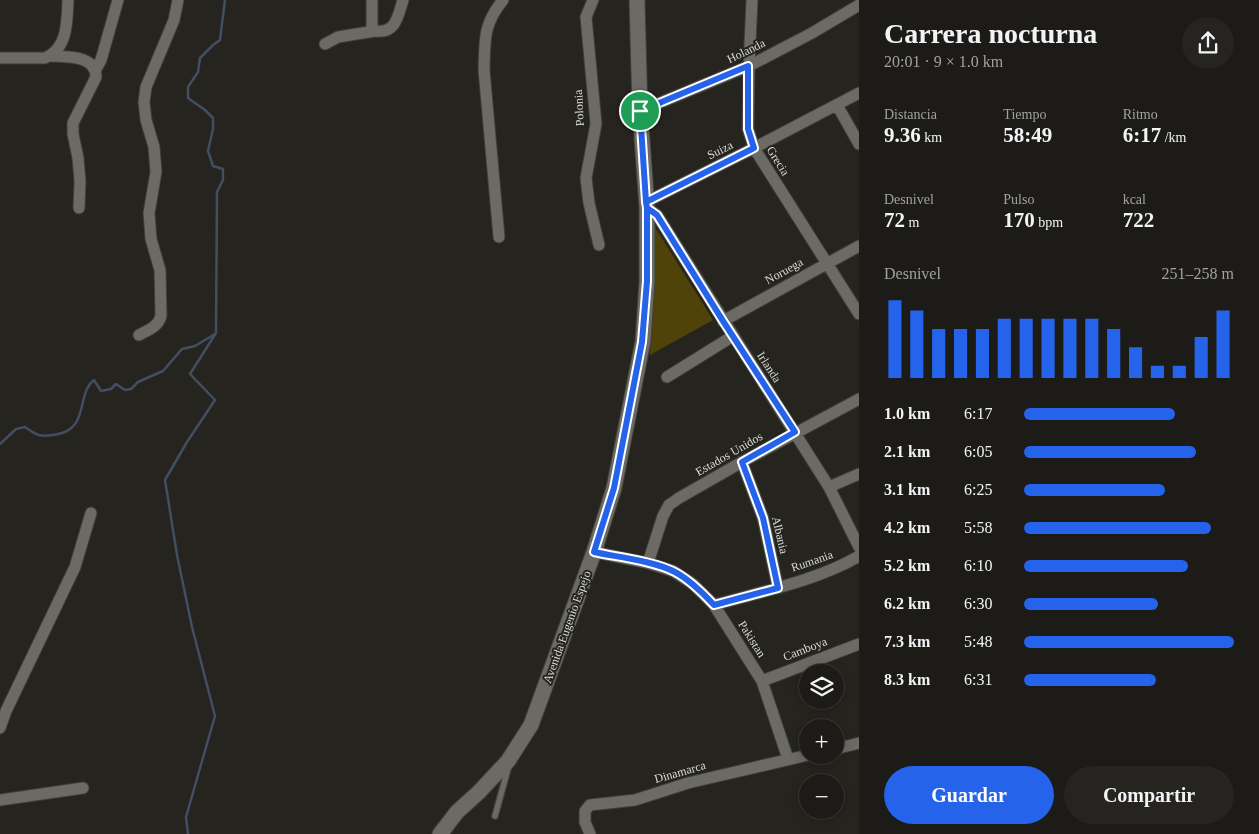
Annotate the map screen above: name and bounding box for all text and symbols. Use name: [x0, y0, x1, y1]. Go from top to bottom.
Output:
button: share: [1182, 17, 1234, 69]
text: Carrera nocturna: [884, 18, 1097, 49]
street label: Holanda: [725, 36, 768, 66]
text: 20:01 · 9 × 1.0 km: [884, 53, 1003, 70]
street label: Polonia: [571, 89, 587, 127]
pin: [619, 90, 661, 132]
icon: arrive: [626, 97, 654, 125]
text: Distancia: [884, 107, 937, 122]
text: Tiempo: [1003, 107, 1046, 122]
text: Ritmo: [1123, 107, 1158, 122]
text: 9.36: [884, 123, 921, 147]
text: 58:49: [1003, 123, 1052, 147]
text: 6:17: [1123, 123, 1161, 147]
text: km: [921, 130, 942, 145]
text: /km: [1161, 130, 1186, 145]
street label: Suiza: [705, 138, 736, 162]
street label: Grecia: [764, 144, 793, 179]
text: Desnivel: [884, 192, 934, 207]
text: Pulso: [1003, 192, 1034, 207]
text: kcal: [1123, 192, 1146, 207]
text: 72: [884, 208, 905, 232]
text: 170: [1003, 208, 1035, 232]
text: 722: [1123, 208, 1154, 232]
text: m: [905, 215, 919, 230]
text: bpm: [1035, 215, 1063, 230]
street label: Noruega: [763, 255, 806, 287]
text: Desnivel: [884, 265, 941, 282]
text: 251–258 m: [1162, 265, 1234, 282]
street label: Irlanda: [754, 349, 784, 386]
text: 1.0 km: [884, 405, 930, 422]
text: 6:17: [964, 405, 992, 422]
street label: Estados Unidos: [693, 429, 765, 479]
text: 2.1 km: [884, 443, 930, 460]
text: 6:05: [964, 443, 992, 460]
text: 3.1 km: [884, 481, 930, 498]
text: 6:25: [964, 481, 992, 498]
street label: Albania: [769, 515, 791, 556]
text: 4.2 km: [884, 519, 930, 536]
text: 5:58: [964, 519, 992, 536]
street label: Rumania: [789, 547, 835, 575]
text: 5.2 km: [884, 557, 930, 574]
text: 6:10: [964, 557, 992, 574]
street label: Avenida Eugenio Espejo: [540, 569, 594, 685]
text: 6.2 km: [884, 595, 930, 612]
text: 6:30: [964, 595, 992, 612]
street label: Pakistan: [735, 618, 769, 660]
text: 7.3 km: [884, 633, 930, 650]
text: 5:48: [964, 633, 992, 650]
street label: Camboya: [781, 634, 830, 664]
map controls: [799, 664, 844, 819]
button: layers: [799, 664, 844, 709]
text: 8.3 km: [884, 671, 930, 688]
text: 6:31: [964, 671, 992, 688]
button: +: [799, 719, 844, 764]
street label: Dinamarca: [653, 758, 708, 786]
button: Guardar: [884, 766, 1054, 824]
button: Compartir: [1064, 766, 1234, 824]
button: −: [799, 774, 844, 819]

